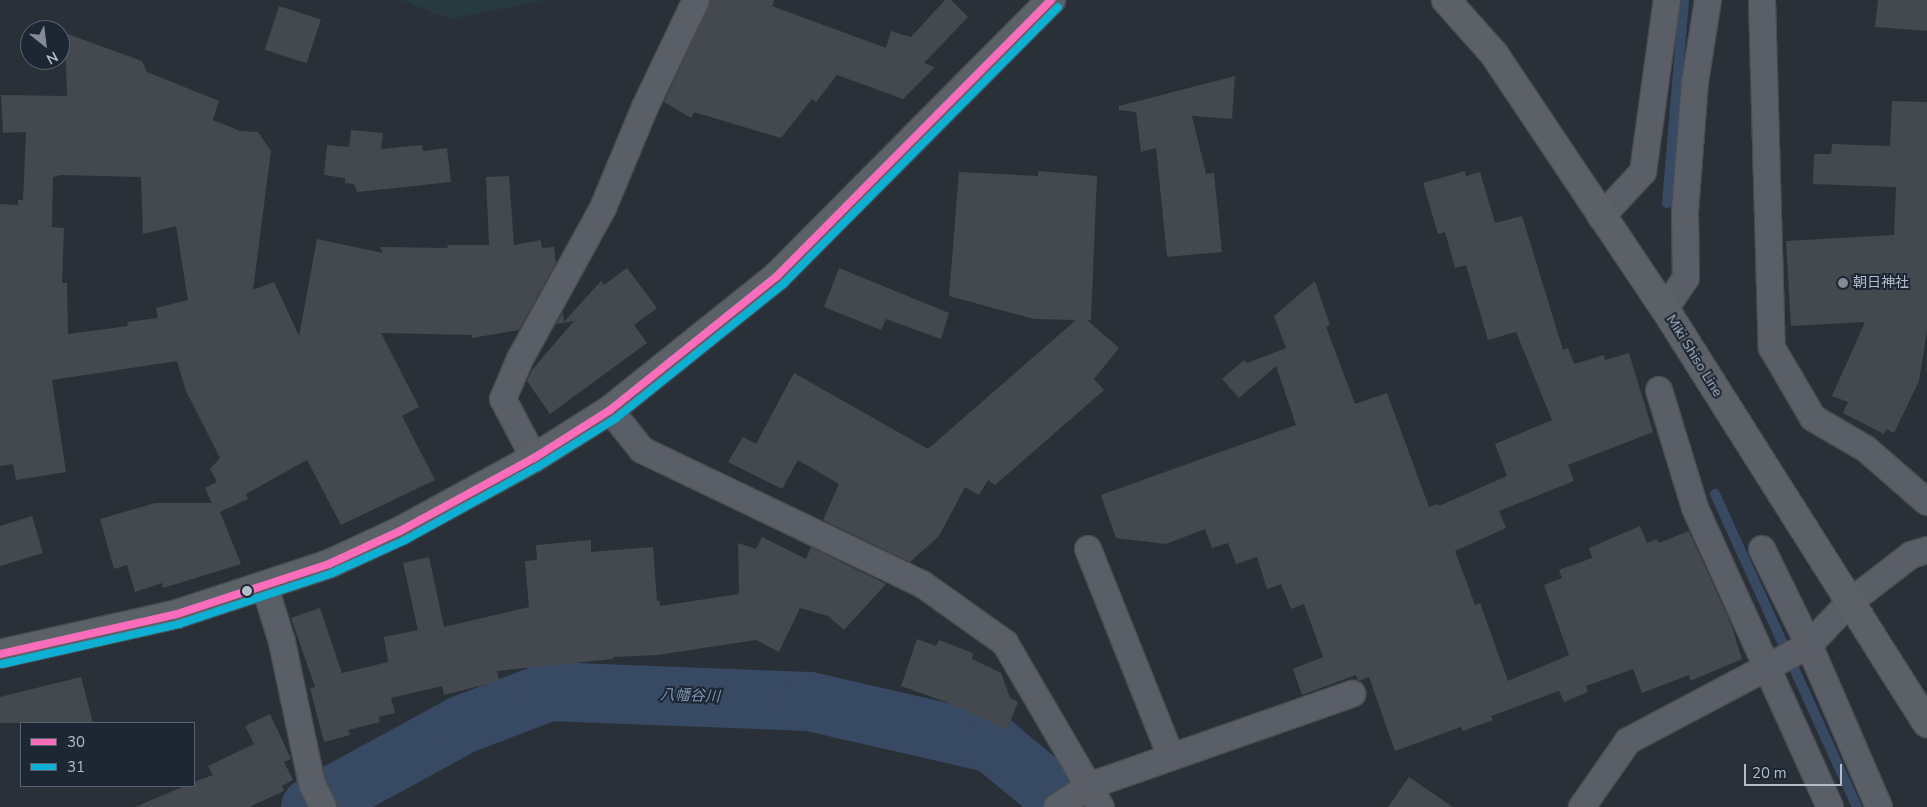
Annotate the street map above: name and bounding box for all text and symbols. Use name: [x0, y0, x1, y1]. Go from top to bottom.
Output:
north arrow: [20, 20, 70, 70]
text: N: [43, 47, 61, 69]
place label: 朝日神社: [1853, 275, 1909, 291]
marker: 朝日神社: [1837, 277, 1849, 289]
street label: Miki Shiso Line: [1662, 312, 1726, 400]
unlabelled marker: [242, 586, 252, 596]
water label: 八幡谷川: [660, 686, 720, 706]
legend: [20, 722, 195, 787]
text: 30: [67, 732, 85, 752]
scale bar: [1747, 754, 1844, 786]
text: 31: [67, 757, 85, 777]
text: 20 m: [1752, 763, 1787, 783]

